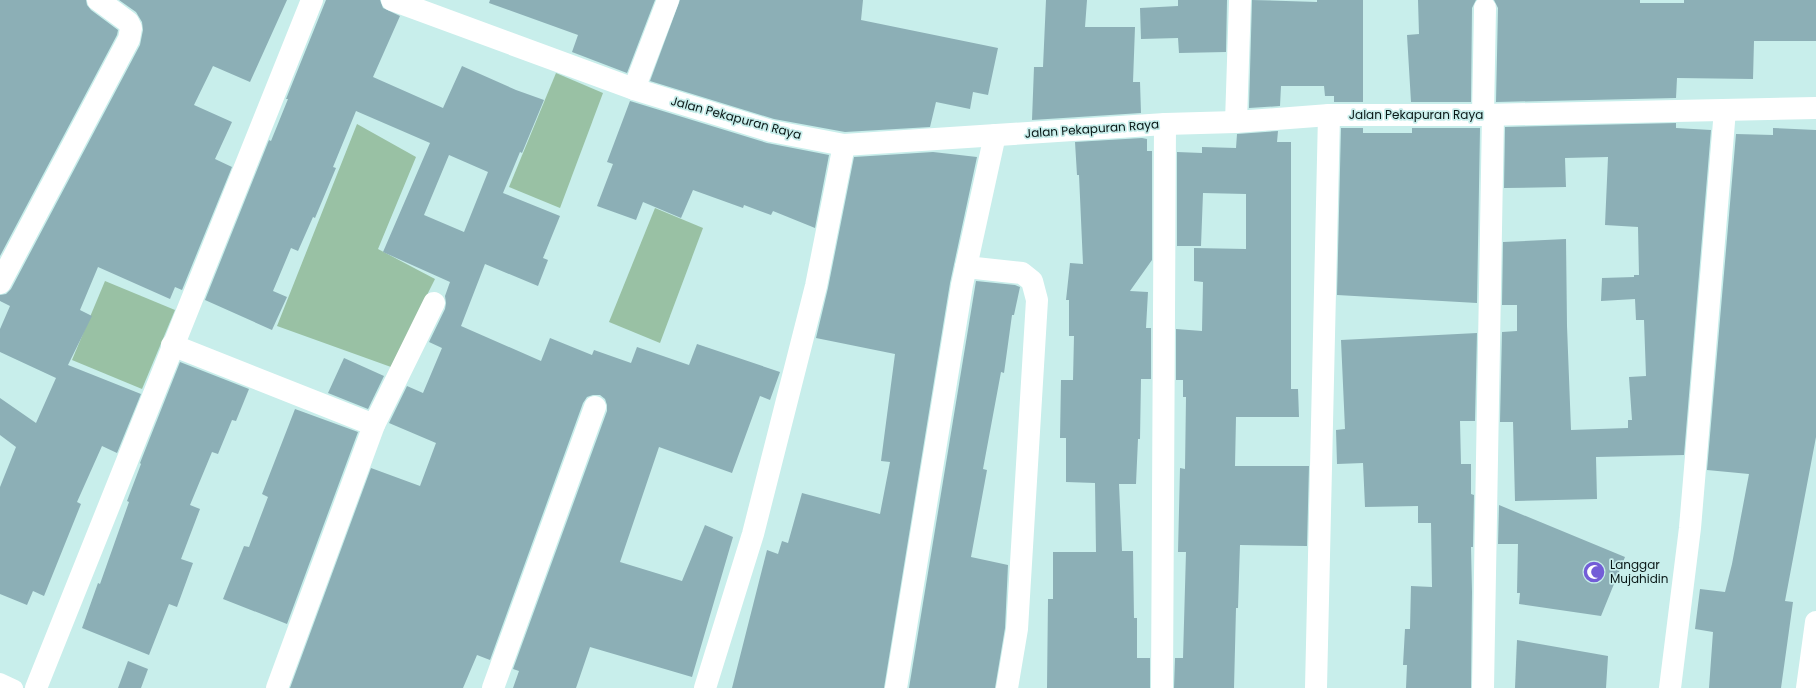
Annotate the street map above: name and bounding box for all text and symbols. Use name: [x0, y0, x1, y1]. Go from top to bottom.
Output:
street label: Jalan Pekapuran Raya: [669, 92, 803, 143]
street label: Jalan Pekapuran Raya: [1349, 106, 1483, 123]
street label: Jalan Pekapuran Raya: [1024, 115, 1160, 142]
place label: Langgar Mujahidin: [1610, 556, 1668, 587]
mosque icon: Langgar Mujahidin: [1581, 559, 1607, 585]

